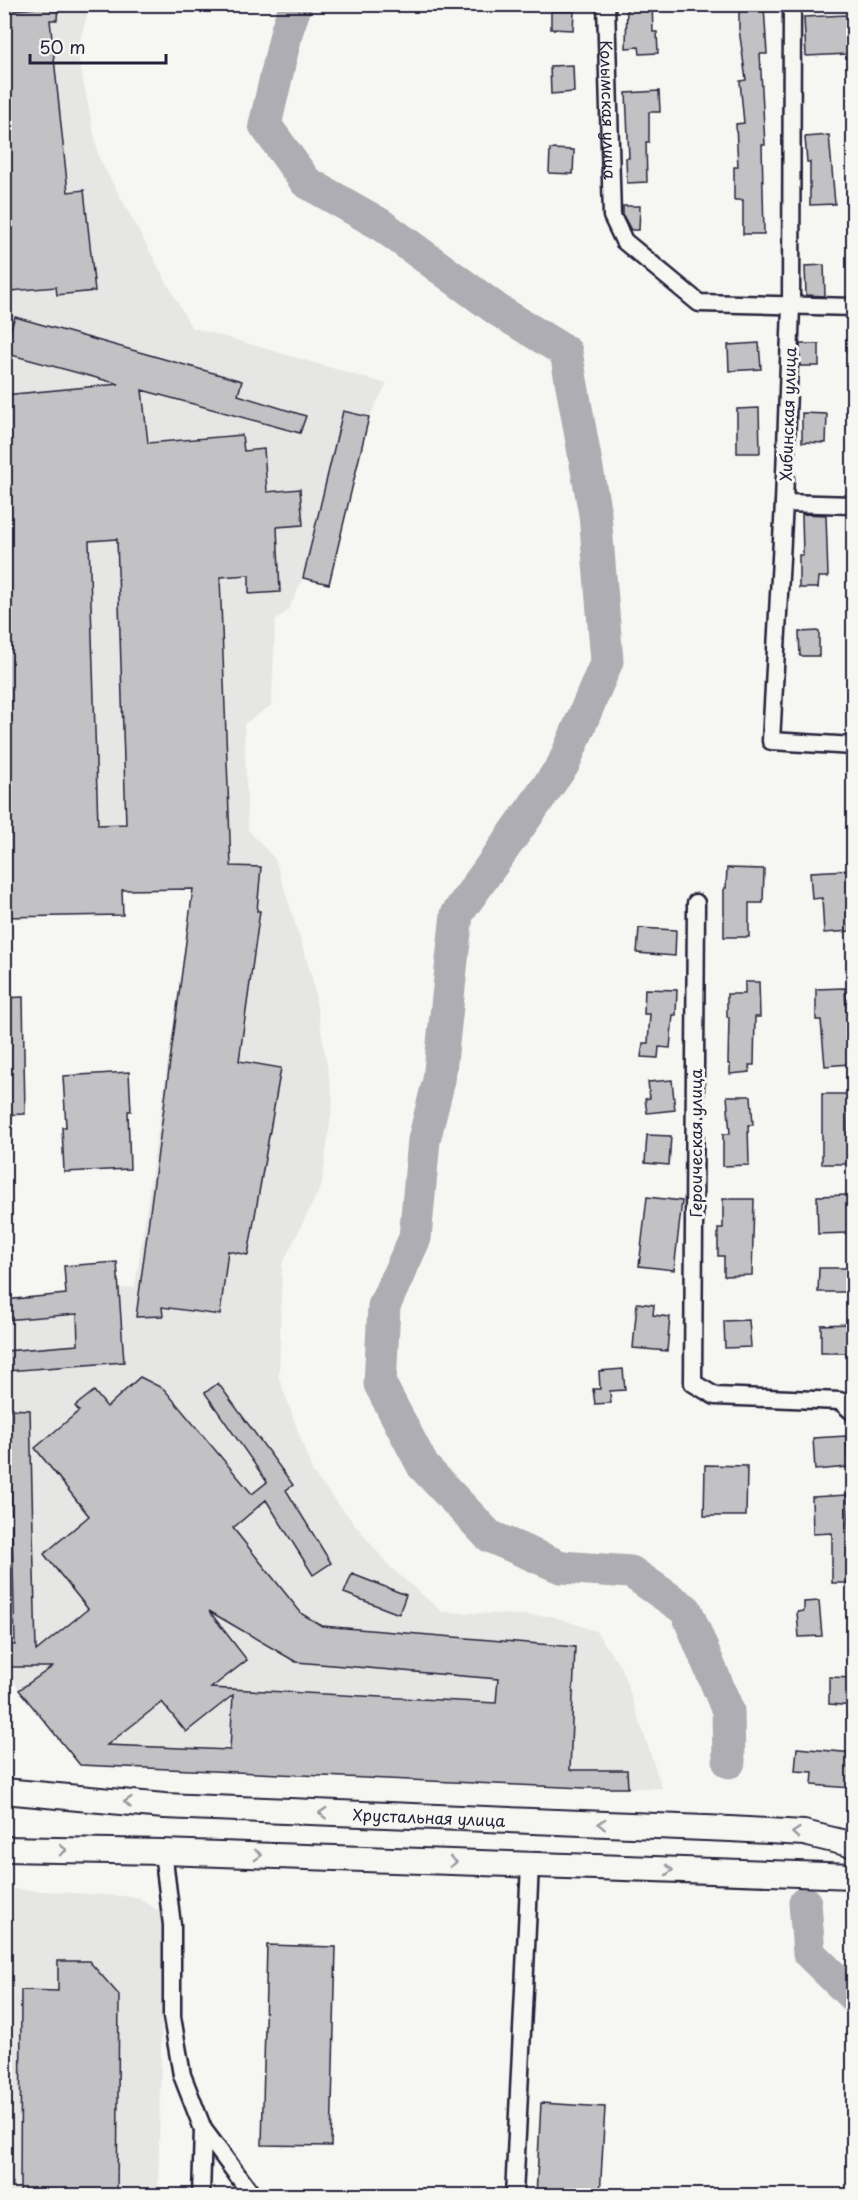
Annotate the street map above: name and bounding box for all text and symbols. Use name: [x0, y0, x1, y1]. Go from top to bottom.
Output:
scale bar: [30, 27, 166, 65]
text: 50 m: [39, 33, 86, 60]
street label: Колымская улица: [595, 40, 623, 180]
street label: Хибинская улица: [773, 346, 801, 482]
street label: Героическая улица: [683, 1069, 707, 1217]
one-way arrow: [124, 1796, 133, 1809]
street label: Хрустальная улица: [352, 1802, 506, 1832]
one-way arrow: [318, 1806, 327, 1819]
one-way arrow: [597, 1818, 606, 1830]
one-way arrow: [792, 1827, 801, 1840]
one-way arrow: [58, 1844, 67, 1856]
one-way arrow: [253, 1849, 262, 1862]
one-way arrow: [448, 1856, 457, 1868]
one-way arrow: [664, 1863, 673, 1876]

